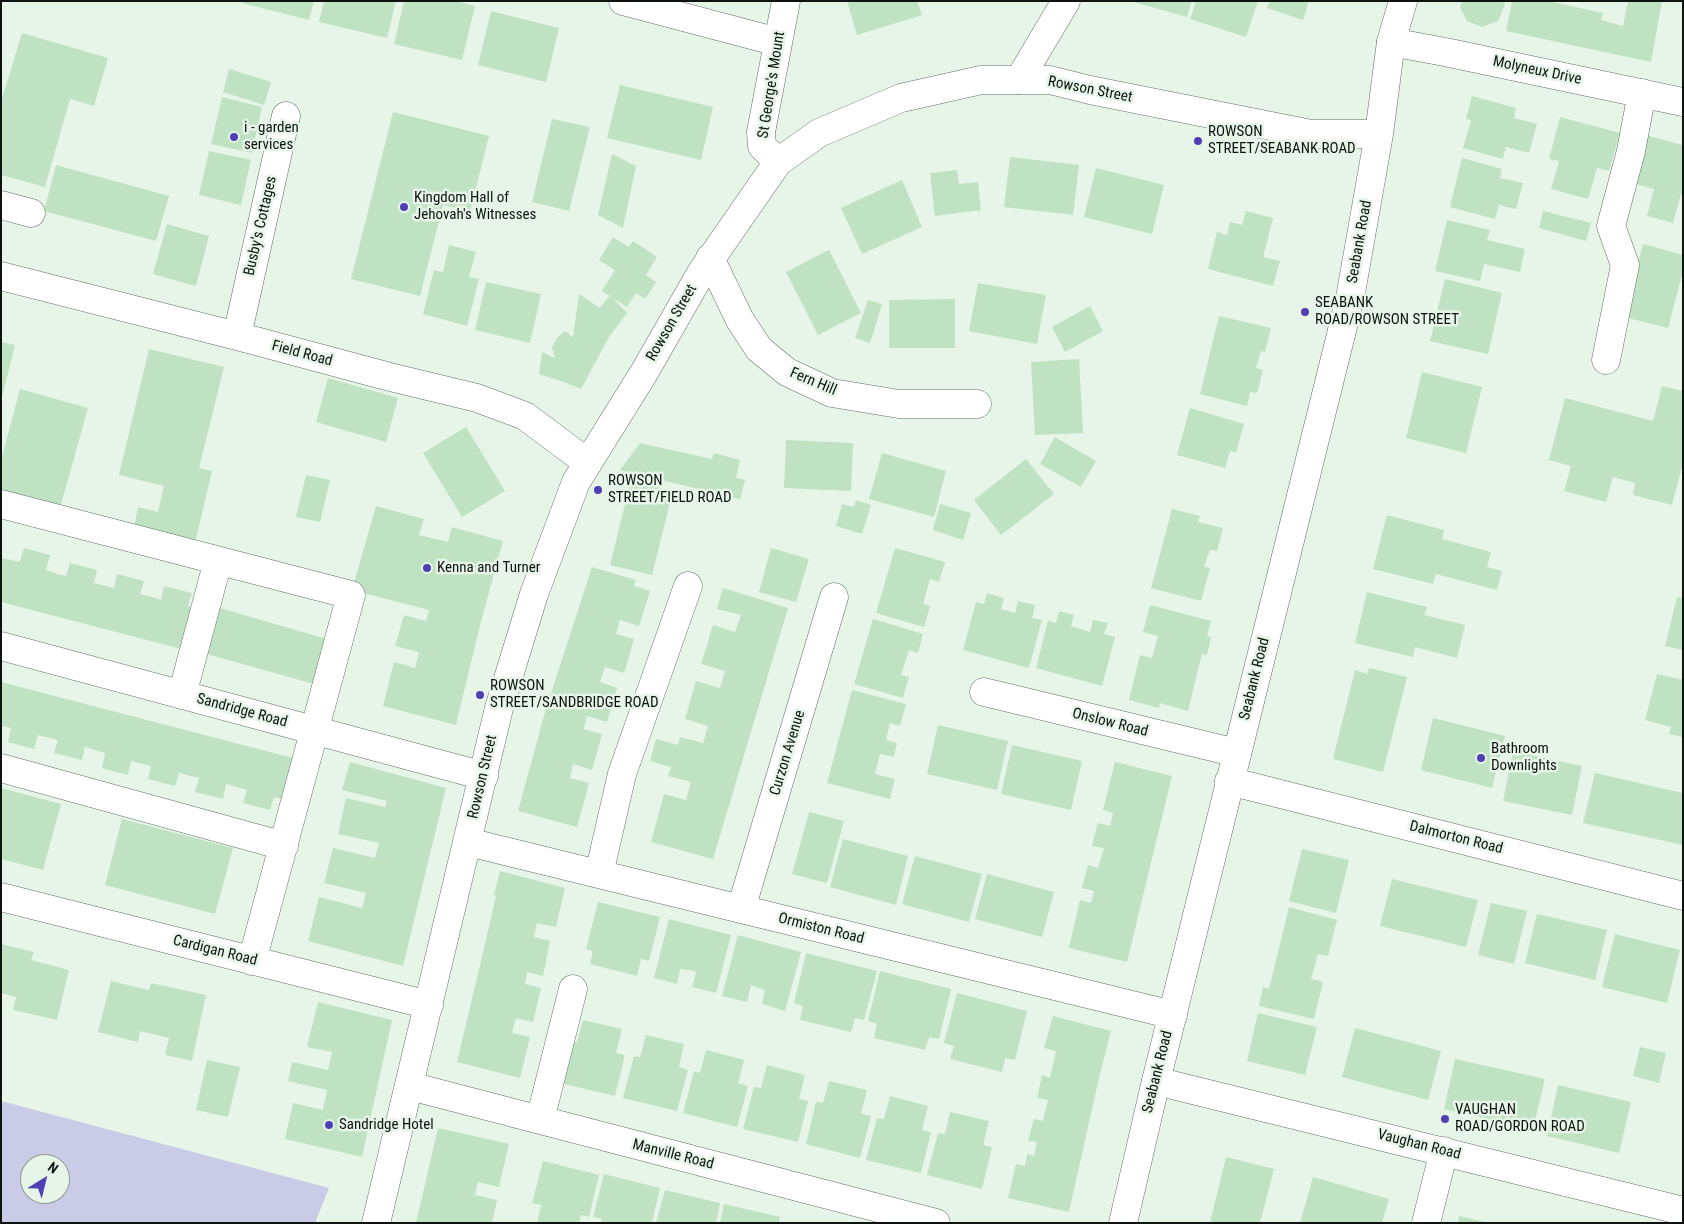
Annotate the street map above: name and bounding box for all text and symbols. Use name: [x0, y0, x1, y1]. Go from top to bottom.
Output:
street label: St George's Mount: [755, 30, 789, 140]
street label: Molyneux Drive: [1491, 53, 1583, 89]
street label: Rowson Street: [1046, 73, 1134, 107]
place label: i - garden services: [244, 119, 299, 154]
place label: ROWSON STREET/SEABANK ROAD: [1208, 123, 1356, 158]
marker: i - garden services: [228, 131, 240, 143]
marker: ROWSON STREET/SEABANK ROAD: [1192, 135, 1204, 147]
street label: Busby's Cottages: [241, 174, 281, 278]
place label: Kingdom Hall of Jehovah's Witnesses: [414, 189, 536, 224]
street label: Seabank Road: [1344, 199, 1376, 285]
marker: Kingdom Hall of Jehovah's Witnesses: [398, 201, 410, 213]
street label: Rowson Street: [643, 281, 701, 365]
place label: SEABANK ROAD/ROWSON STREET: [1315, 294, 1459, 329]
marker: SEABANK ROAD/ROWSON STREET: [1299, 306, 1311, 318]
street label: Field Road: [270, 337, 334, 371]
street label: Fern Hill: [787, 364, 839, 400]
place label: ROWSON STREET/FIELD ROAD: [608, 472, 732, 507]
marker: ROWSON STREET/FIELD ROAD: [592, 484, 604, 496]
place label: Kenna and Turner: [437, 559, 540, 577]
marker: Kenna and Turner: [421, 562, 433, 574]
street label: Seabank Road: [1236, 636, 1274, 722]
place label: ROWSON STREET/SANDBRIDGE ROAD: [490, 677, 659, 712]
marker: ROWSON STREET/SANDBRIDGE ROAD: [474, 689, 486, 701]
street label: Sandridge Road: [195, 690, 289, 732]
street label: Onslow Road: [1070, 705, 1150, 741]
street label: Curzon Avenue: [766, 708, 810, 798]
street label: Rowson Street: [465, 733, 501, 821]
place label: Bathroom Downlights: [1491, 740, 1557, 775]
marker: Bathroom Downlights: [1475, 752, 1487, 764]
street label: Dalmorton Road: [1407, 818, 1505, 858]
street label: Ormiston Road: [776, 910, 866, 948]
street label: Cardigan Road: [171, 932, 259, 970]
street label: Seabank Road: [1139, 1029, 1177, 1115]
place label: VAUGHAN ROAD/GORDON ROAD: [1455, 1101, 1585, 1136]
marker: VAUGHAN ROAD/GORDON ROAD: [1439, 1113, 1451, 1125]
place label: Sandridge Hotel: [339, 1116, 434, 1134]
marker: Sandridge Hotel: [323, 1119, 335, 1131]
street label: Vaughan Road: [1376, 1126, 1462, 1164]
street label: Manville Road: [630, 1136, 716, 1174]
north arrow: [20, 1154, 70, 1204]
text: N: [45, 1159, 61, 1177]

